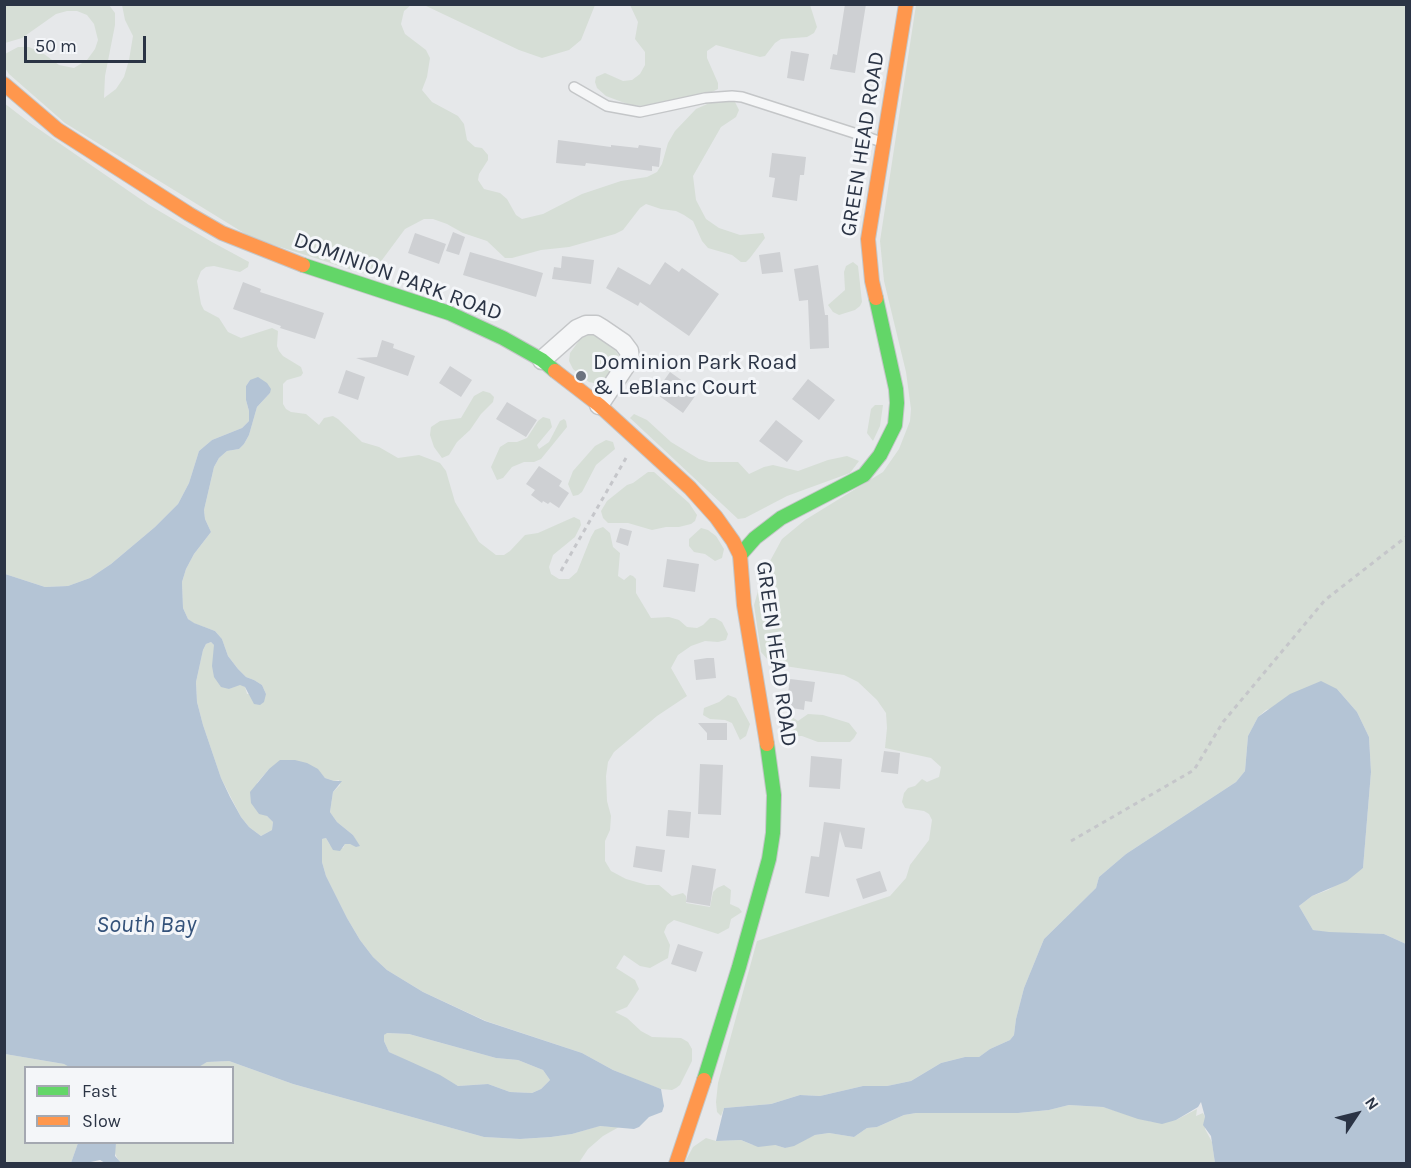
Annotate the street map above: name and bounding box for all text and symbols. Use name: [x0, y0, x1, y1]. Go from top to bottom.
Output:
scale bar: [27, 24, 148, 62]
text: 50 m: [35, 35, 77, 57]
street label: GREEN HEAD ROAD: [835, 50, 891, 238]
street label: DOMINION PARK ROAD: [290, 227, 506, 327]
place label: Dominion Park Road & LeBlanc Court: [593, 350, 798, 402]
marker: Dominion Park Road & LeBlanc Court: [574, 369, 588, 383]
street label: GREEN HEAD ROAD: [750, 560, 802, 748]
water label: South Bay: [96, 911, 196, 939]
legend: [24, 1066, 234, 1144]
text: Fast: [82, 1080, 117, 1102]
north arrow: [1327, 1084, 1387, 1144]
text: N: [1361, 1093, 1383, 1114]
text: Slow: [82, 1110, 121, 1132]

